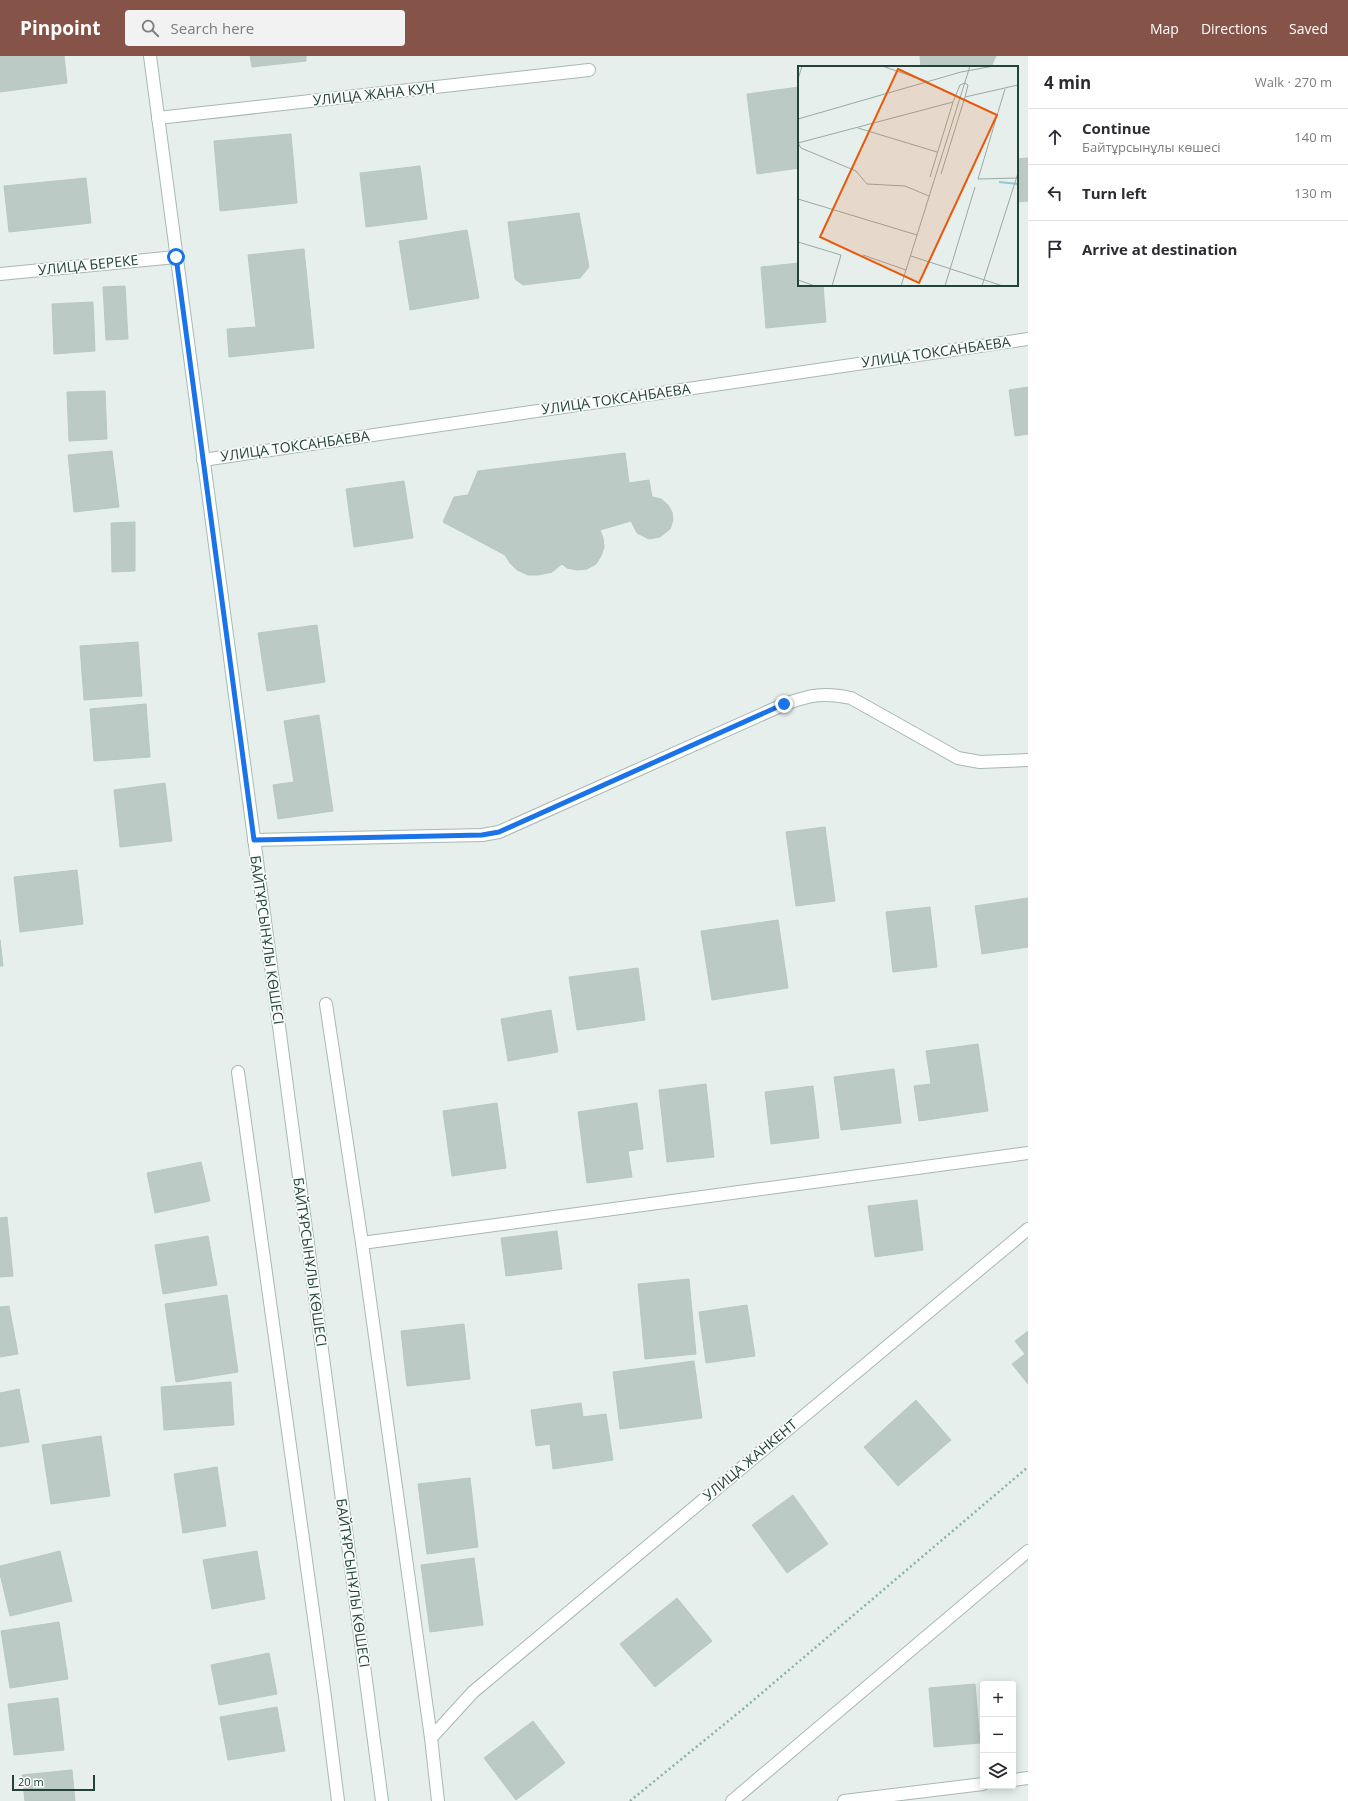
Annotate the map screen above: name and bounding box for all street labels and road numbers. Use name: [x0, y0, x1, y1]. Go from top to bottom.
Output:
street label: УЛИЦА ЖАНА КУН: [312, 78, 436, 109]
street label: УЛИЦА БЕРЕКЕ: [37, 250, 139, 279]
street label: УЛИЦА ТОКСАНБАЕВА: [860, 332, 1012, 371]
street label: УЛИЦА ТОКСАНБАЕВА: [540, 379, 692, 418]
street label: УЛИЦА ТОКСАНБАЕВА: [219, 426, 371, 465]
street label: БАЙТҰРСЫНҰЛЫ КӨШЕСІ: [246, 854, 289, 1026]
street label: БАЙТҰРСЫНҰЛЫ КӨШЕСІ: [289, 1176, 332, 1348]
street label: УЛИЦА ЖАНКЕНТ: [699, 1414, 801, 1505]
street label: БАЙТҰРСЫНҰЛЫ КӨШЕСІ: [332, 1497, 375, 1669]

